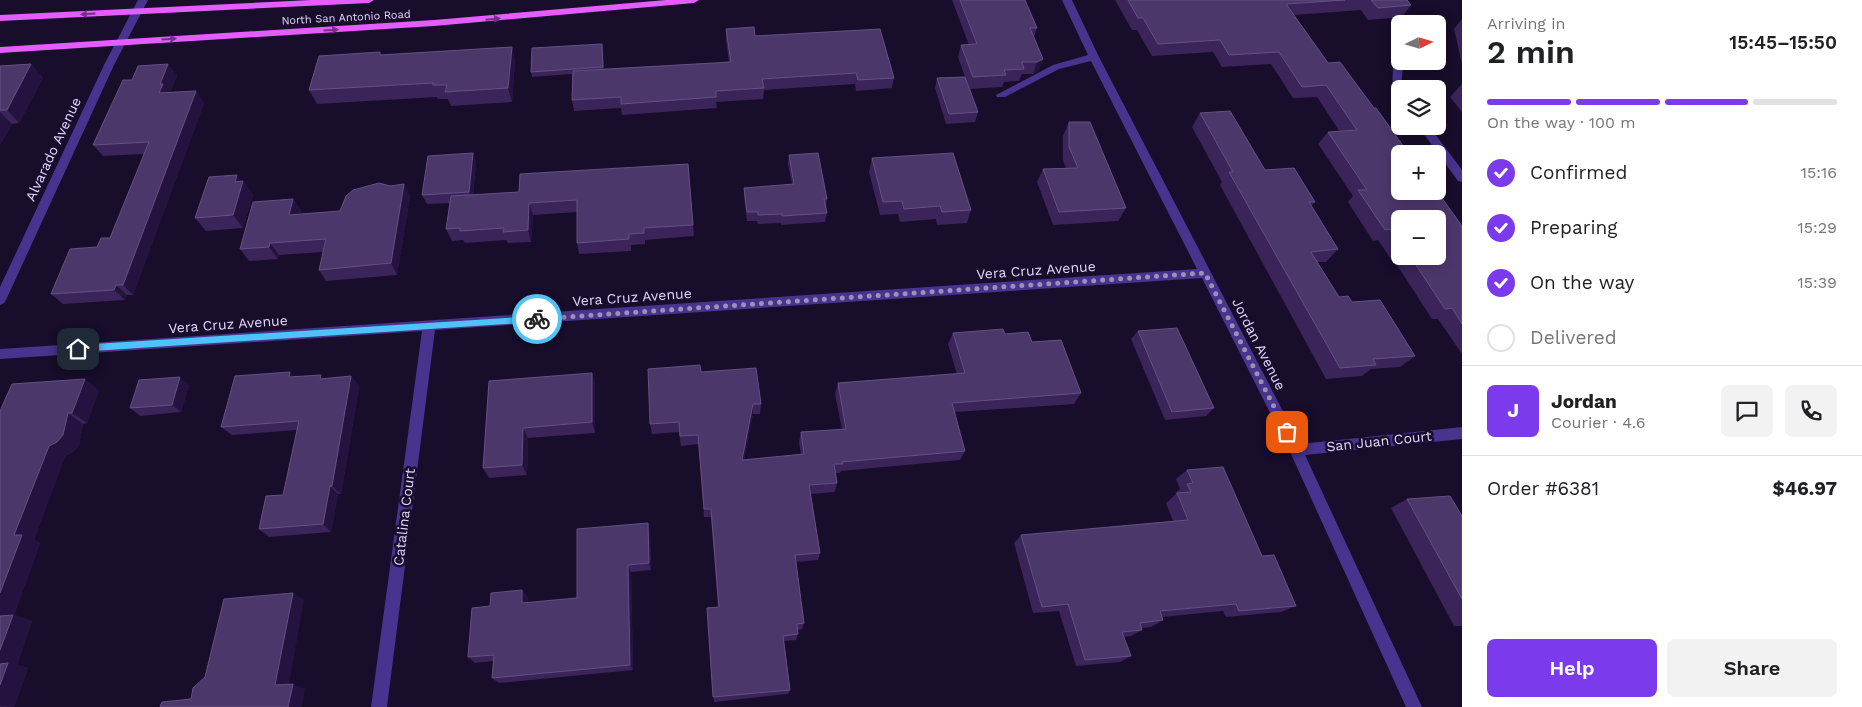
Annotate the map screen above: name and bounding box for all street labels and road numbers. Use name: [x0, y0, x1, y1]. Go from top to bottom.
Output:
street label: North San Antonio Road: [281, 8, 411, 27]
street label: Alvarado Avenue: [22, 95, 84, 203]
street label: Vera Cruz Avenue: [976, 258, 1096, 282]
street label: Vera Cruz Avenue: [572, 285, 692, 309]
street label: Jordan Avenue: [1229, 295, 1289, 393]
street label: Vera Cruz Avenue: [168, 312, 288, 336]
street label: San Juan Court: [1326, 428, 1432, 454]
street label: Catalina Court: [390, 467, 418, 567]

